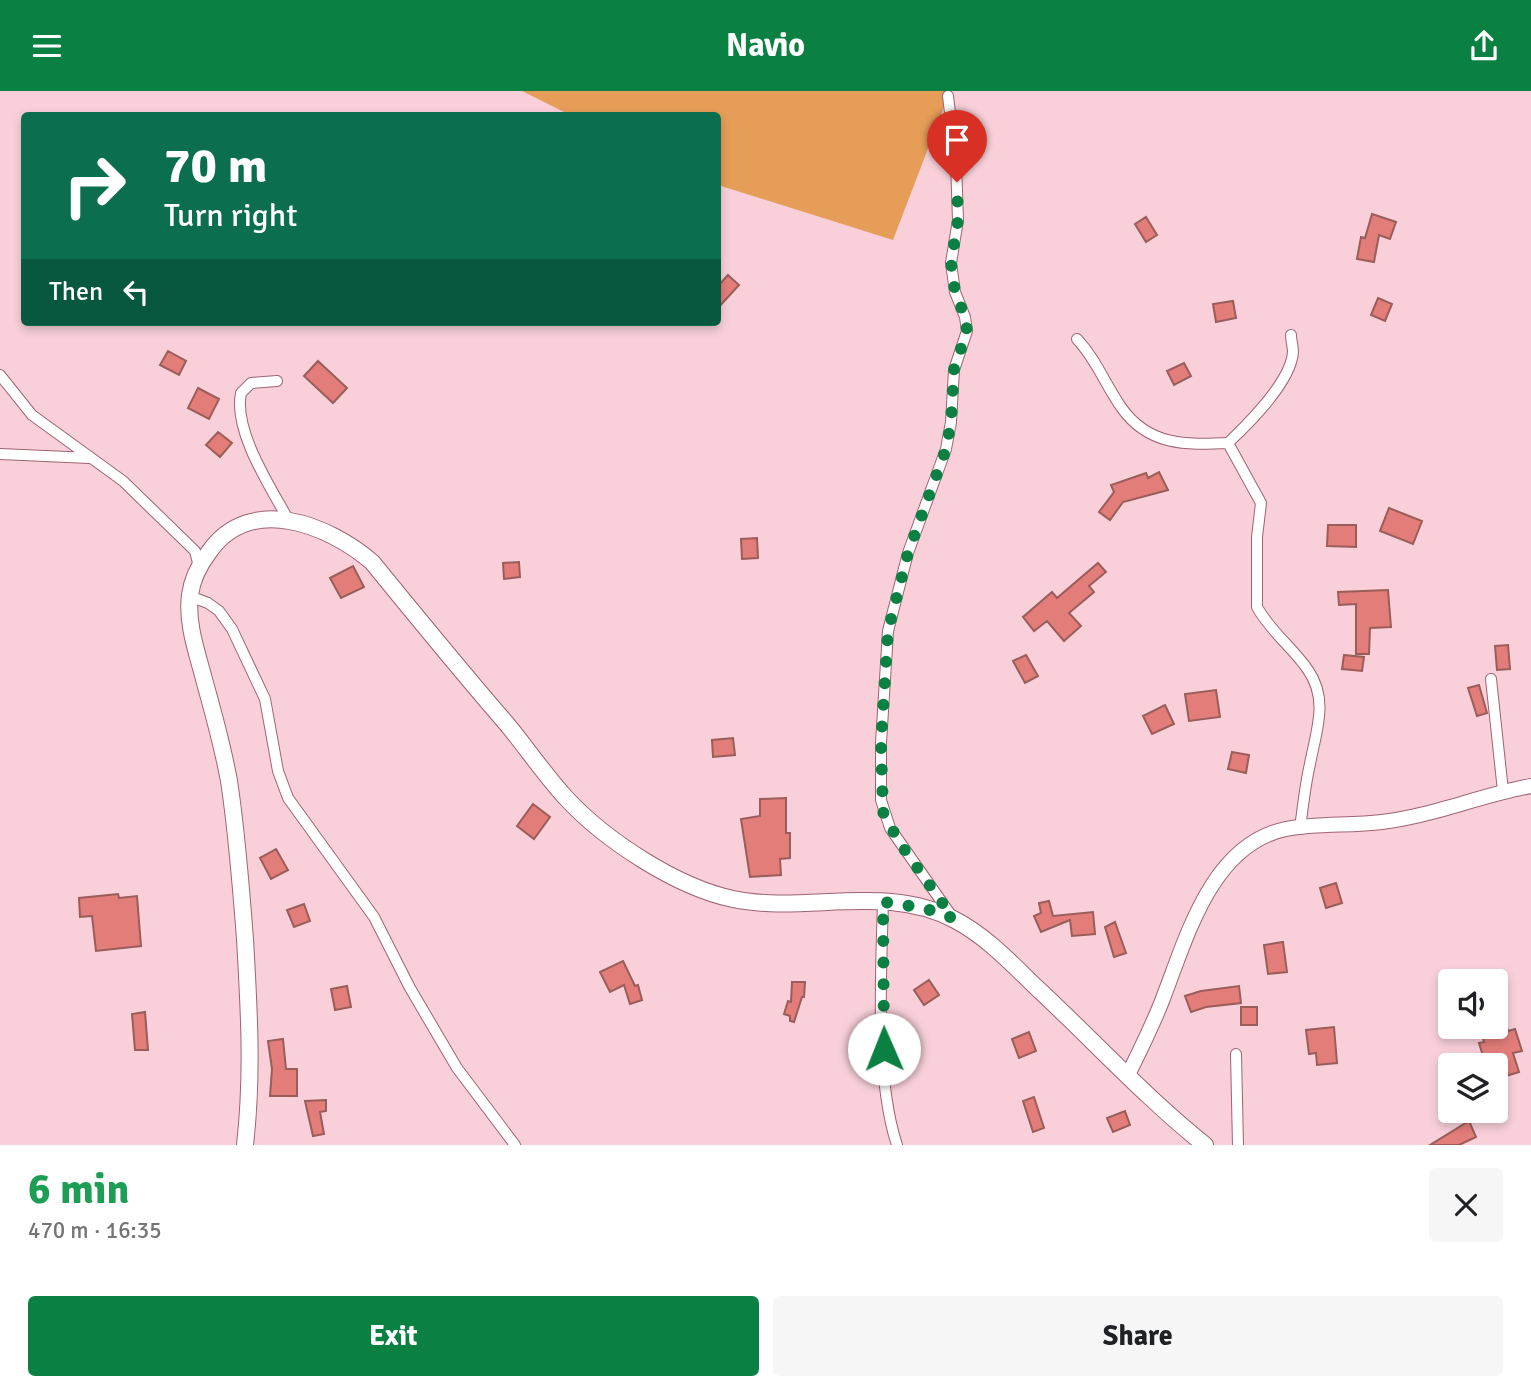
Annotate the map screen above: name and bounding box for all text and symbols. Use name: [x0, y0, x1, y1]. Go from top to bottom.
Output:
text: Navio: [726, 26, 805, 65]
icon: menu: [28, 27, 66, 65]
icon: share: [1465, 27, 1503, 65]
pin: [927, 110, 987, 182]
icon: arrive: [938, 121, 976, 159]
text: 70 m: [164, 136, 267, 196]
icon: right: [49, 140, 140, 231]
text: Turn right: [164, 196, 297, 235]
icon: left: [117, 273, 155, 311]
text: Then: [49, 276, 103, 308]
map controls: [1438, 969, 1508, 1123]
button: sound: [1438, 969, 1508, 1039]
position arrow: [847, 1012, 921, 1086]
button: layers: [1438, 1053, 1508, 1123]
text: 6 min: [28, 1164, 129, 1215]
button: close: [1429, 1168, 1503, 1242]
text: 470 m · 16:35: [28, 1216, 162, 1245]
button: Exit: [28, 1296, 759, 1376]
button: Share: [773, 1296, 1503, 1376]

